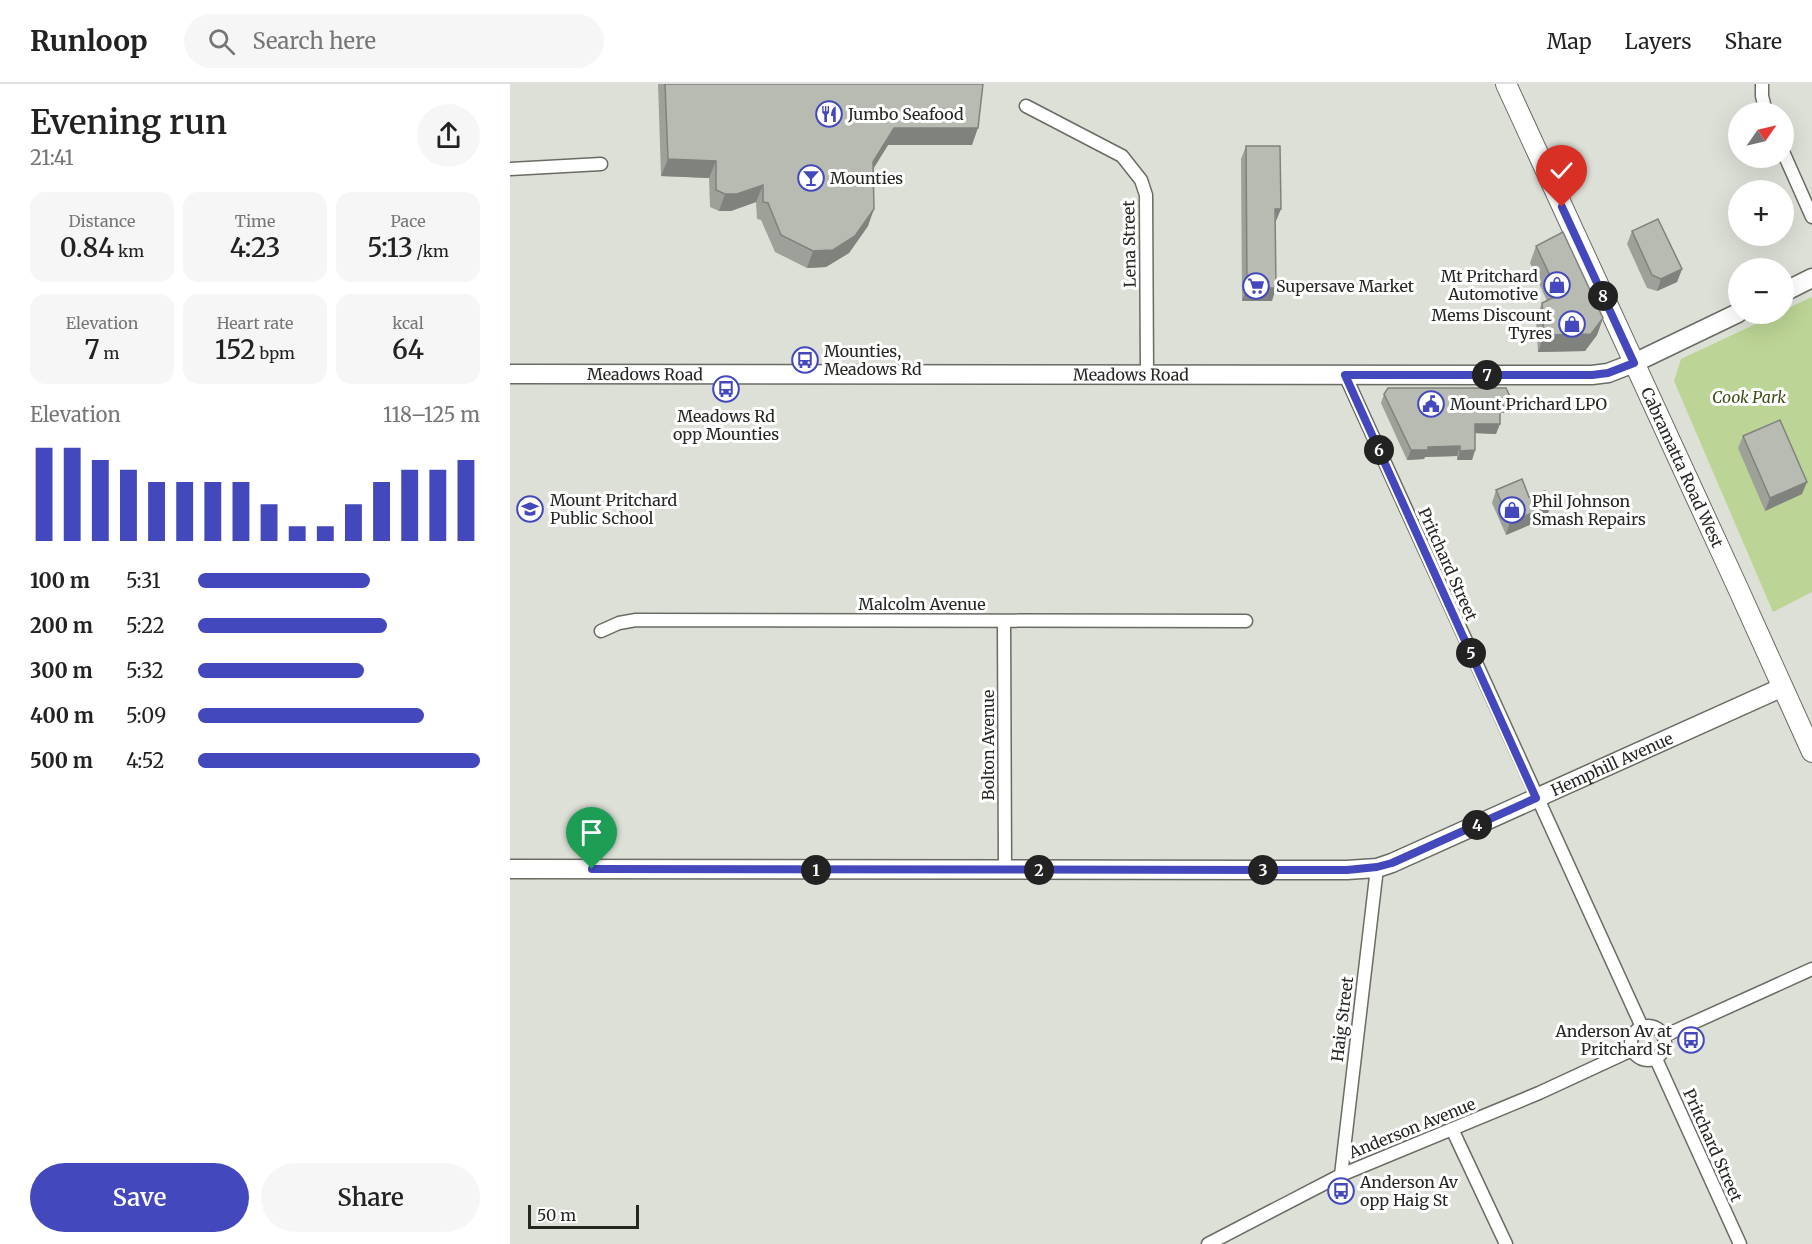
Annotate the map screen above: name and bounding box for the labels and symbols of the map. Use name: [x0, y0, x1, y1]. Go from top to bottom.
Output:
restaurant icon: Jumbo Seafood: [814, 99, 844, 129]
north arrow: [1728, 102, 1794, 168]
place label: Jumbo Seafood: [847, 104, 964, 124]
pin: [1536, 145, 1587, 207]
bar icon: Mounties: [796, 163, 826, 193]
place label: Mounties: [830, 168, 903, 188]
street label: Lena Street: [1118, 199, 1140, 288]
place label: Mt Pritchard Automotive: [1441, 266, 1538, 304]
shop icon: Mt Pritchard Automotive: [1542, 270, 1572, 300]
supermarket icon: Supersave Market: [1241, 271, 1271, 301]
place label: Supersave Market: [1276, 276, 1415, 296]
pin: 8: [1588, 281, 1618, 311]
place label: Mems Discount Tyres: [1432, 305, 1553, 343]
shop icon: Mems Discount Tyres: [1557, 309, 1587, 339]
place label: Mounties, Meadows Rd: [824, 341, 922, 379]
bus stop icon: Mounties, Meadows Rd: [790, 345, 820, 375]
pin: 7: [1472, 360, 1502, 390]
street label: Meadows Road: [587, 364, 703, 384]
street label: Meadows Road: [1073, 365, 1189, 385]
bus stop icon: Meadows Rd opp Mounties: [711, 374, 741, 404]
street label: Cabramatta Road West: [1637, 384, 1728, 551]
park label: Cook Park: [1712, 387, 1786, 407]
public building icon: Mount Prichard LPO: [1416, 389, 1446, 419]
place label: Mount Prichard LPO: [1450, 394, 1607, 414]
place label: Meadows Rd opp Mounties: [673, 406, 779, 444]
pin: 6: [1364, 435, 1394, 465]
place label: Mount Pritchard Public School: [550, 490, 677, 528]
place label: Phil Johnson Smash Repairs: [1532, 491, 1646, 529]
school or university icon: Mount Pritchard Public School: [515, 494, 545, 524]
shop icon: Phil Johnson Smash Repairs: [1497, 495, 1527, 525]
street label: Pritchard Street: [1414, 505, 1482, 624]
street label: Malcolm Avenue: [858, 594, 986, 614]
pin: 5: [1456, 638, 1486, 668]
street label: Bolton Avenue: [978, 690, 998, 800]
street label: Hemphill Avenue: [1548, 728, 1676, 800]
pin: [566, 807, 617, 869]
pin: 4: [1462, 810, 1492, 840]
pin: 1: [801, 855, 831, 885]
pin: 2: [1024, 855, 1054, 885]
pin: 3: [1248, 855, 1278, 885]
street label: Haig Street: [1327, 975, 1357, 1063]
place label: Anderson Av at Pritchard St: [1555, 1021, 1673, 1059]
bus stop icon: Anderson Av at Pritchard St: [1676, 1025, 1706, 1055]
street label: Pritchard Street: [1679, 1086, 1747, 1205]
street label: Anderson Avenue: [1345, 1093, 1478, 1163]
place label: Anderson Av opp Haig St: [1359, 1172, 1459, 1210]
bus stop icon: Anderson Av opp Haig St: [1326, 1176, 1356, 1206]
scale bar: [528, 1202, 639, 1230]

